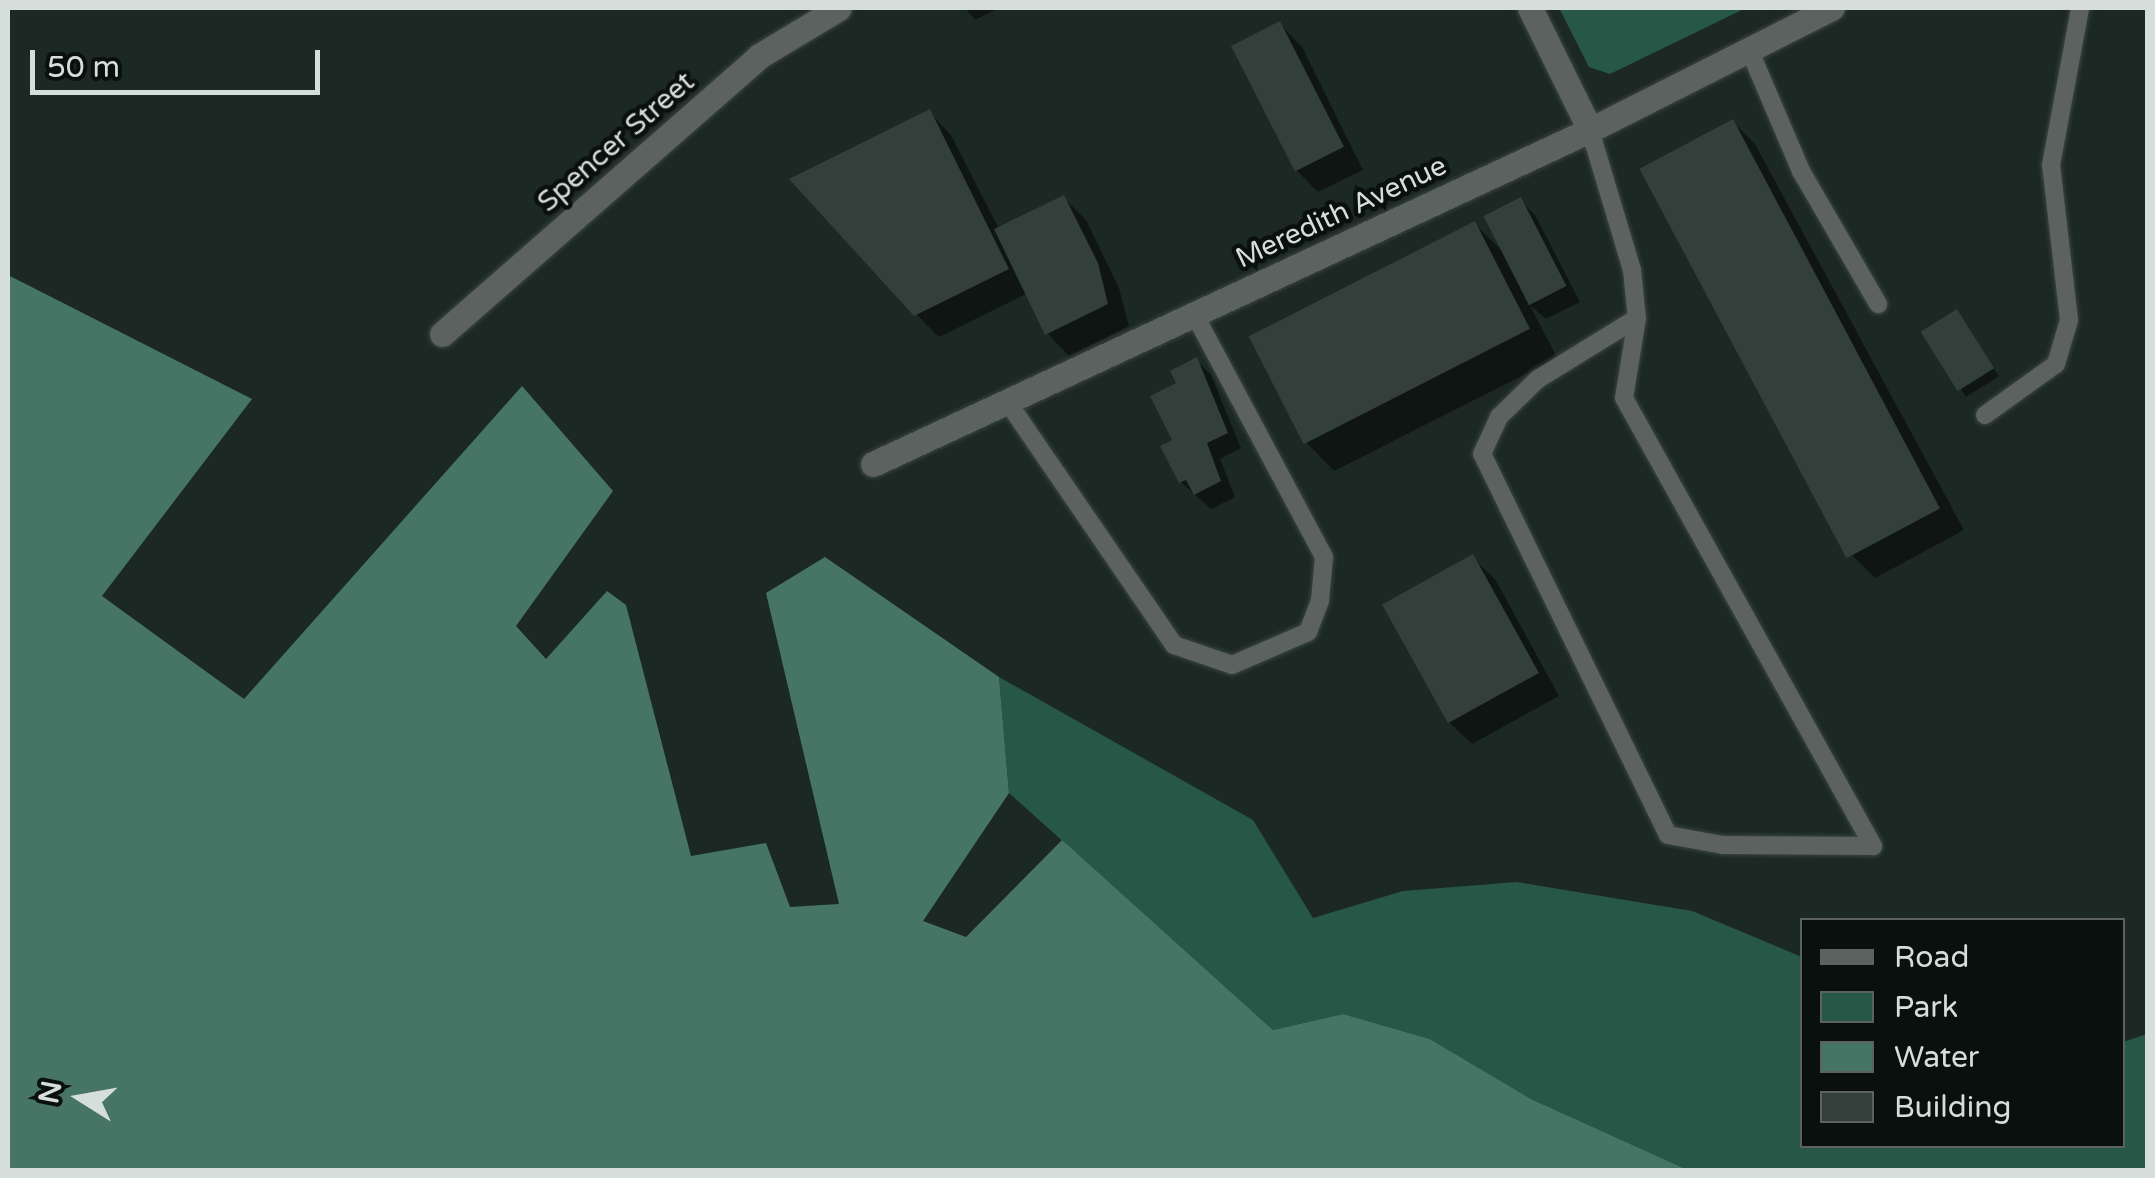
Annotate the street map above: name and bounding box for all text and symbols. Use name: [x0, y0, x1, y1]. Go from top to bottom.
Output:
scale bar: [35, 30, 325, 92]
text: 50 m: [47, 49, 120, 86]
street label: Spencer Street: [531, 65, 701, 219]
street label: Meredith Avenue: [1230, 148, 1452, 276]
legend: [1800, 918, 2125, 1148]
text: Road: [1894, 939, 1969, 976]
text: Park: [1894, 989, 1958, 1026]
text: Water: [1894, 1039, 1979, 1076]
north arrow: [30, 1048, 130, 1148]
text: N: [32, 1078, 69, 1107]
text: Building: [1894, 1089, 2011, 1126]

